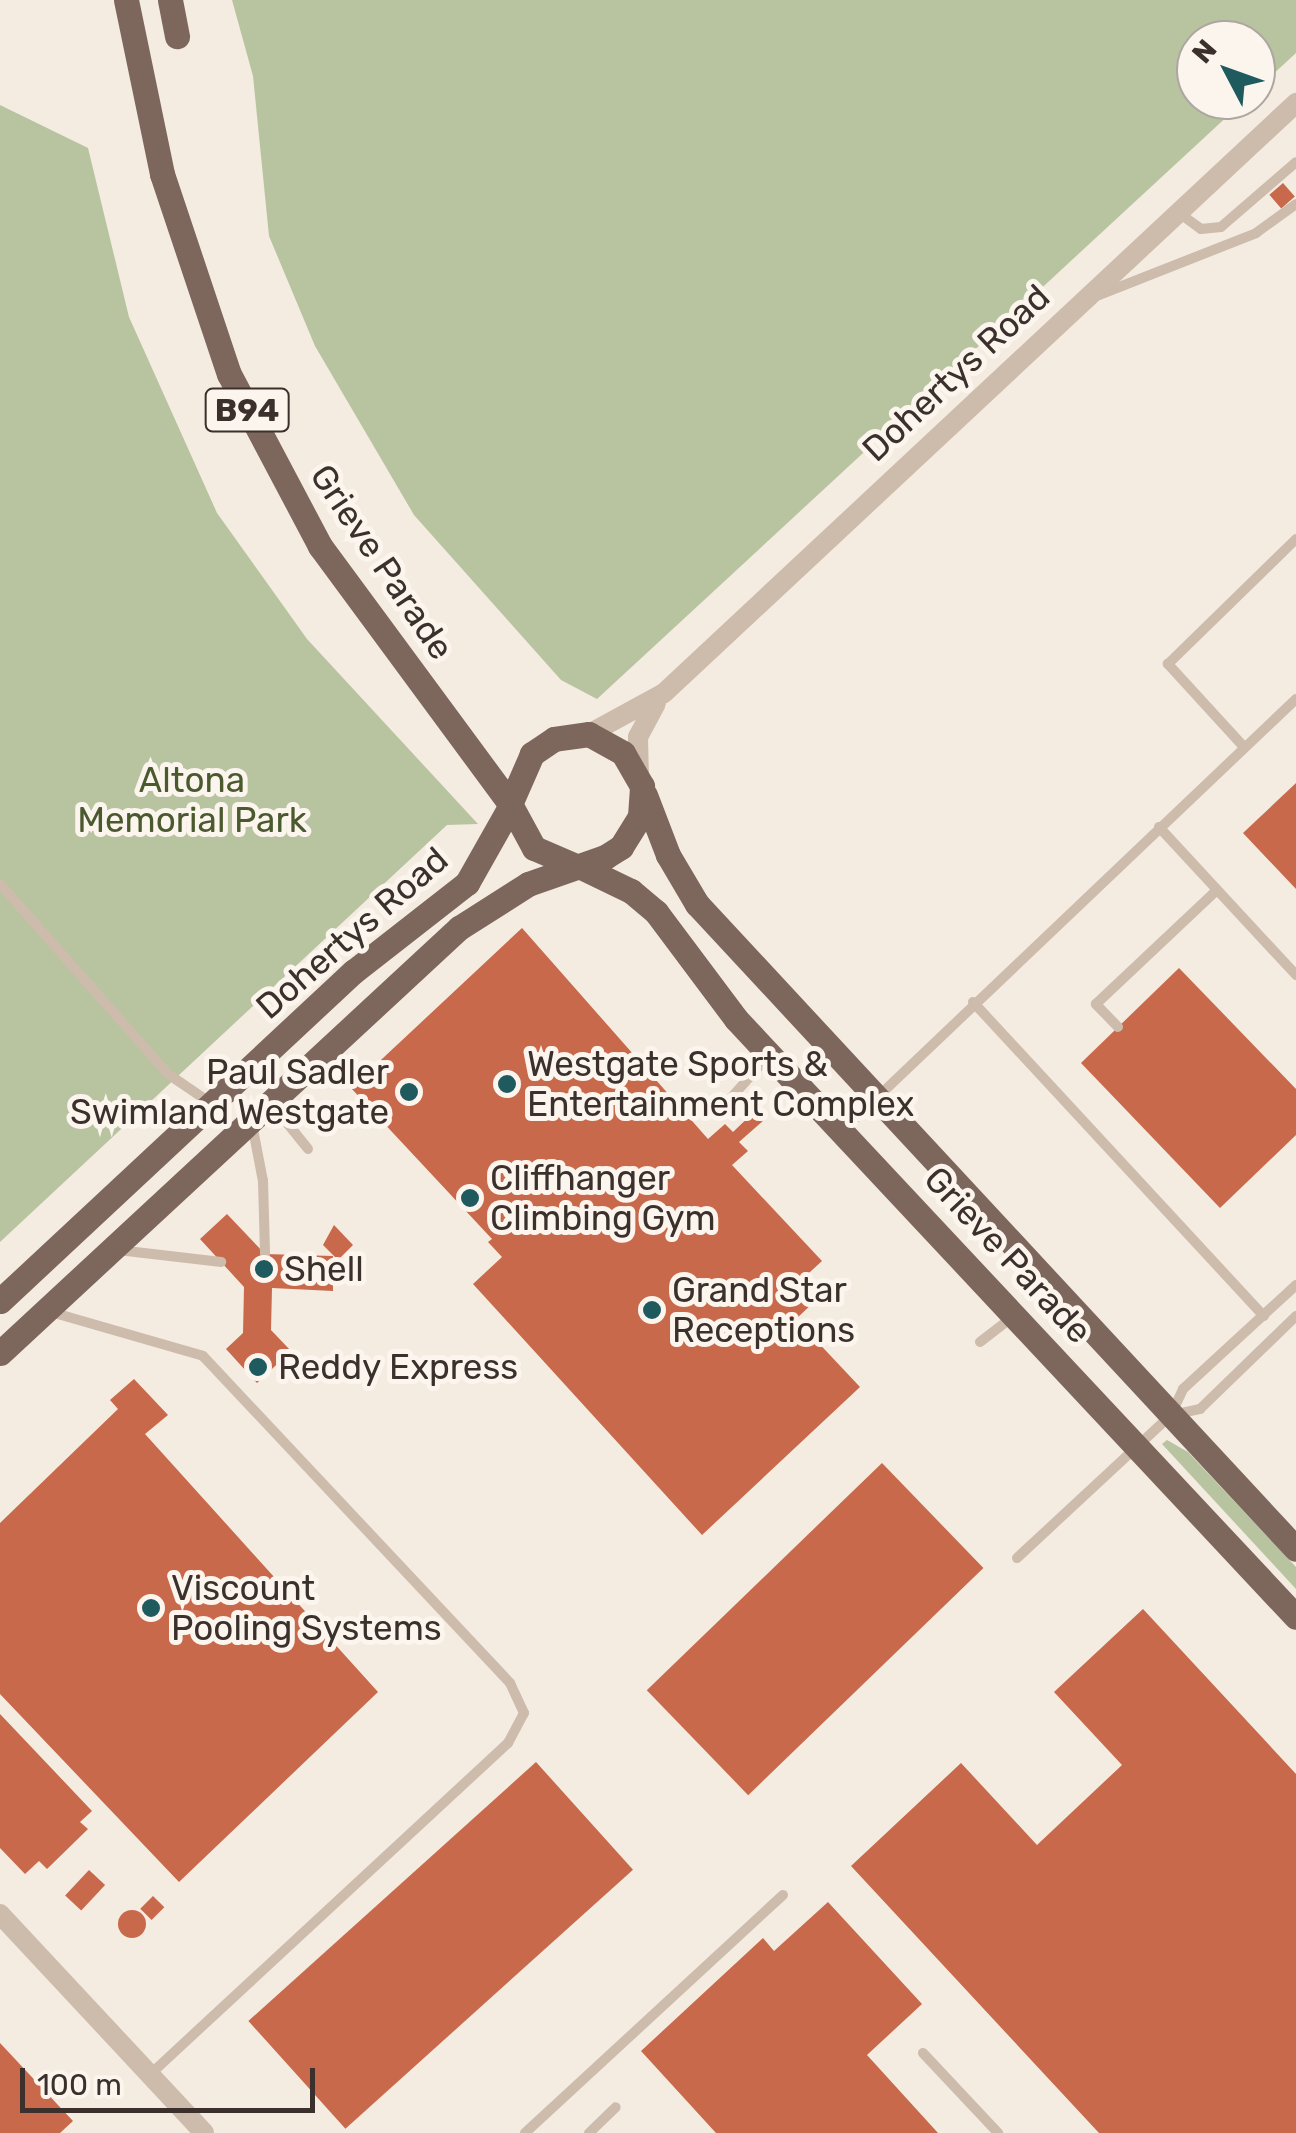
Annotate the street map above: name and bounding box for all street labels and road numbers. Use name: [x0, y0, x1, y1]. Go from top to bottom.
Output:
street label: Dohertys Road: [854, 276, 1058, 470]
road number: B94: [204, 383, 290, 437]
street label: Grieve Parade: [301, 457, 463, 667]
street label: Dohertys Road: [248, 838, 456, 1028]
street label: Grieve Parade: [916, 1158, 1100, 1352]

